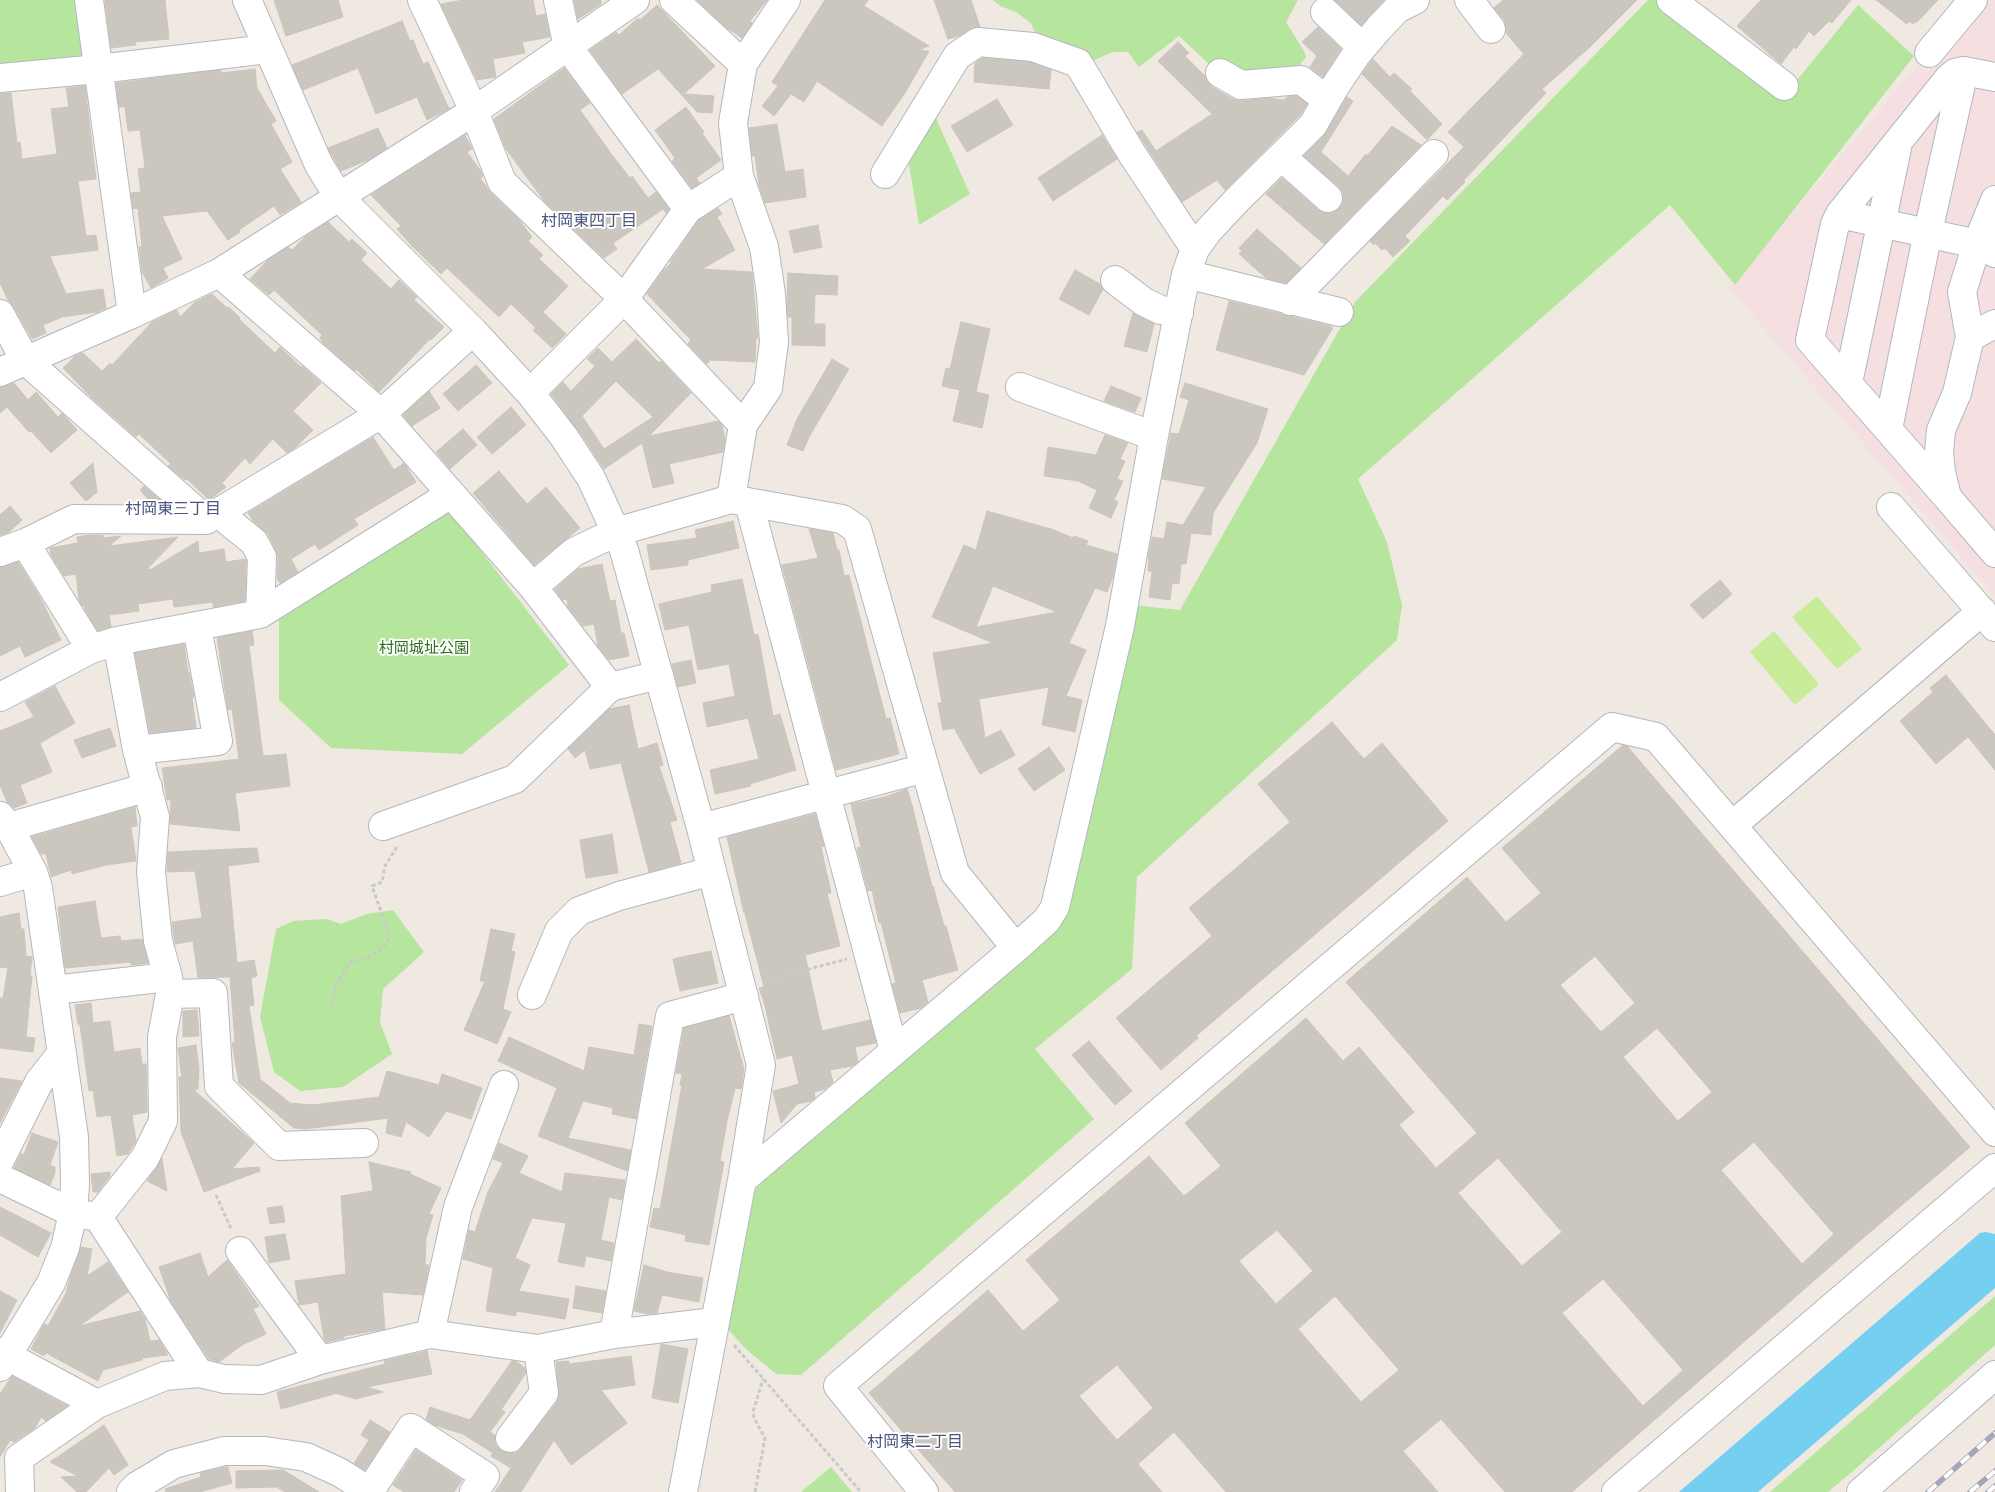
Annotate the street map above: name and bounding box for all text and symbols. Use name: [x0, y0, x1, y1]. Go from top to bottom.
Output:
district label: 村岡東四丁目: [541, 211, 637, 231]
district label: 村岡東三丁目: [125, 499, 221, 519]
park label: 村岡城址公園: [379, 639, 469, 657]
district label: 村岡東二丁目: [867, 1432, 963, 1452]

